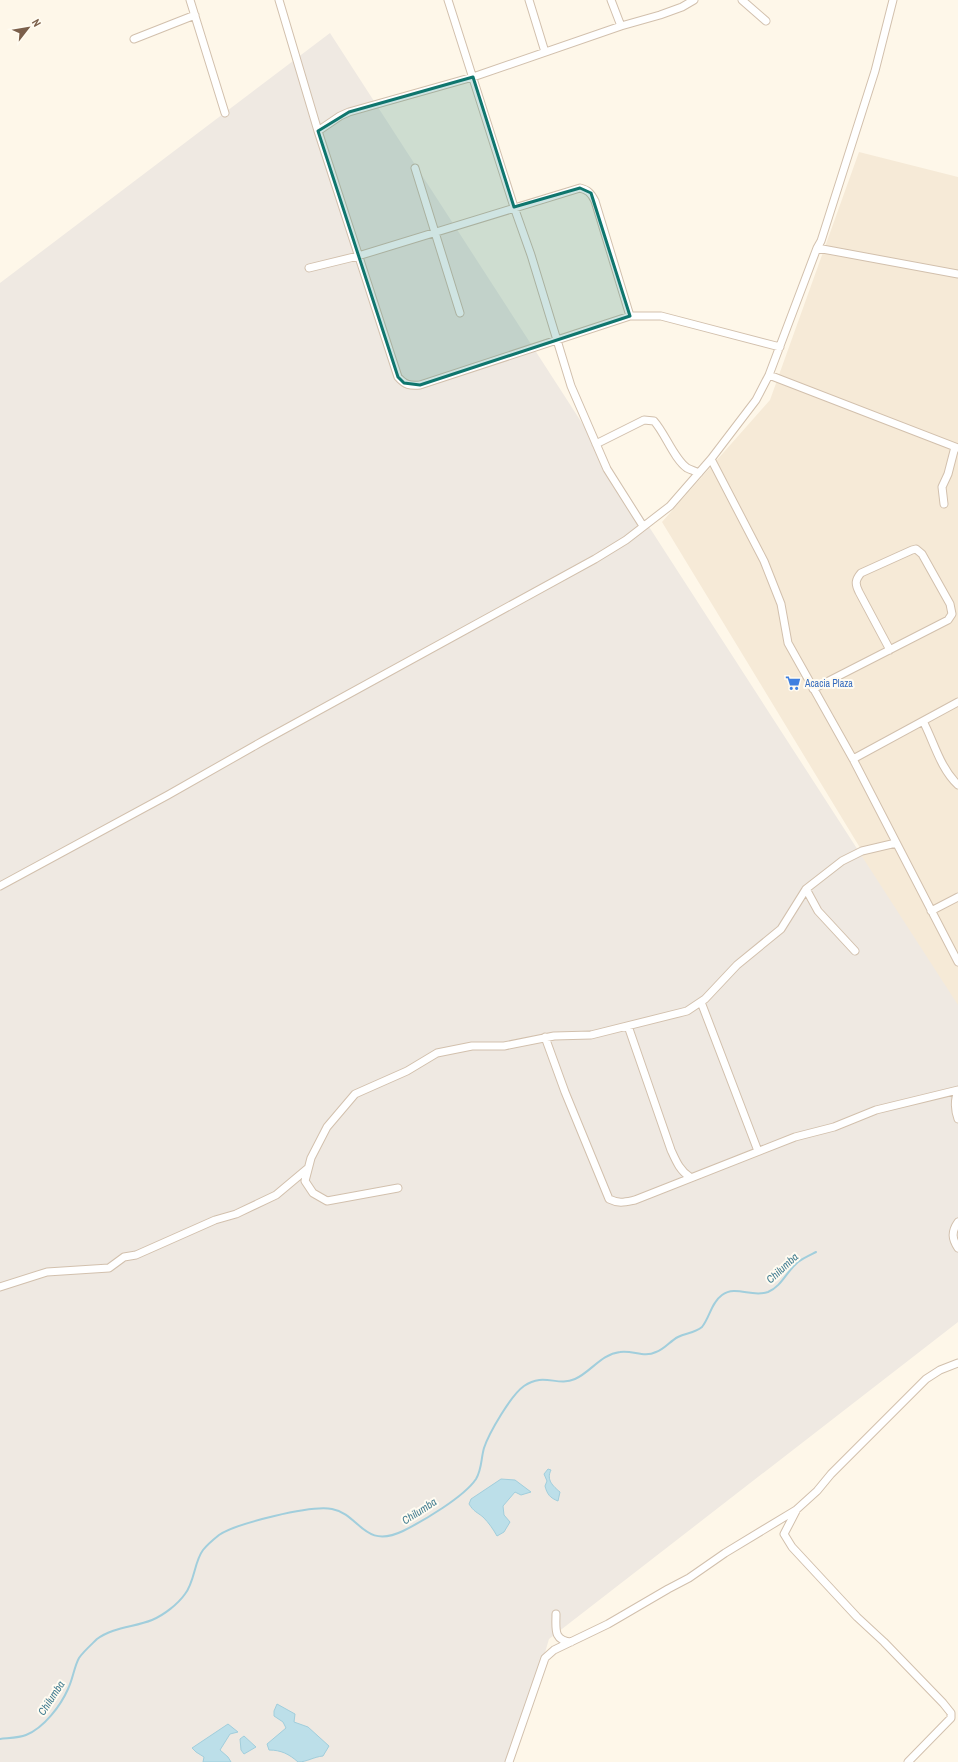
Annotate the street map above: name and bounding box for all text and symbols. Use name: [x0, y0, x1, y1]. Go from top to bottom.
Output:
north arrow: [8, 8, 48, 48]
text: N: [29, 16, 44, 29]
supermarket icon: Acacia Plaza: [784, 674, 802, 692]
place label: Acacia Plaza: [804, 677, 853, 690]
water label: Chilumba: [763, 1250, 801, 1286]
water label: Chilumba: [399, 1495, 439, 1527]
water label: Chilumba: [35, 1678, 67, 1718]

